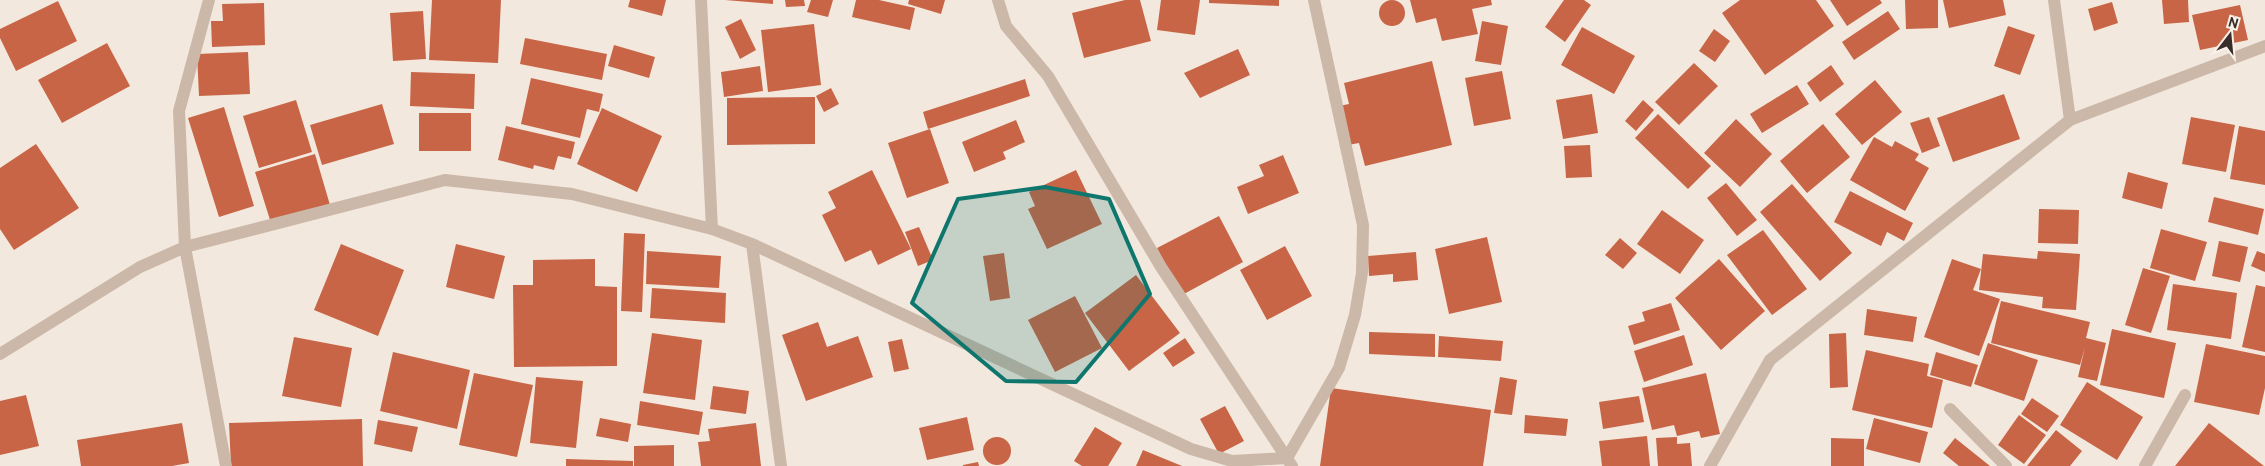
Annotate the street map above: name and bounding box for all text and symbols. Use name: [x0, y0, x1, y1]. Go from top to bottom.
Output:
north arrow: [2205, 10, 2255, 60]
text: N: [2226, 14, 2240, 34]

